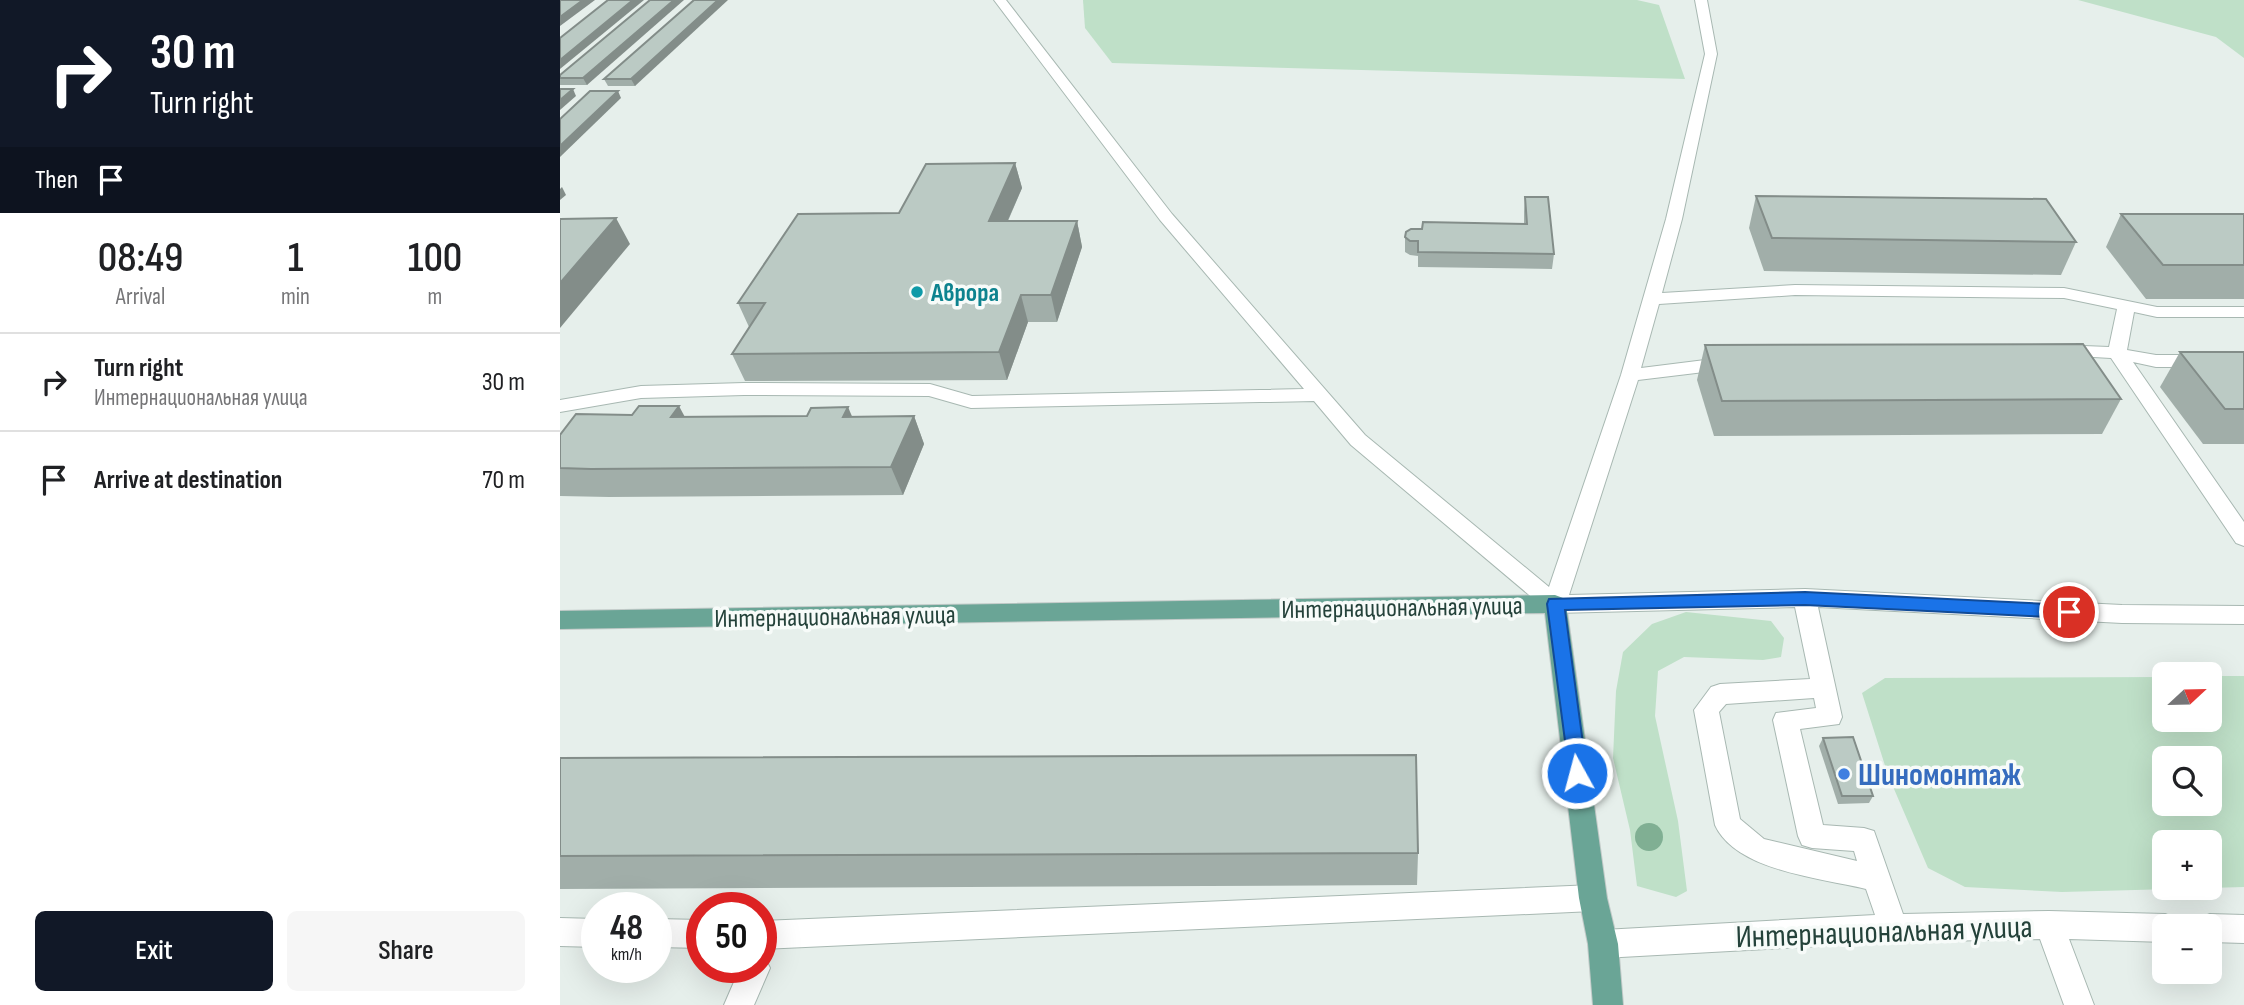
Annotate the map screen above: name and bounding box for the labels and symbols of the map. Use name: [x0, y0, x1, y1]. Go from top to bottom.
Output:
place label: Аврора: [930, 278, 999, 309]
marker: Аврора: [909, 284, 925, 300]
pin: [2039, 582, 2099, 642]
street label: Интернациональная улица: [1281, 591, 1523, 626]
street label: Интернациональная улица: [714, 600, 956, 635]
north arrow: [2152, 662, 2222, 732]
position arrow: [1540, 736, 1614, 810]
place label: Шиномонтаж: [1858, 756, 2022, 795]
marker: Шиномонтаж: [1836, 766, 1852, 782]
speed limit sign: 50: [686, 892, 777, 983]
street label: Интернациональная улица: [1735, 908, 2033, 957]

